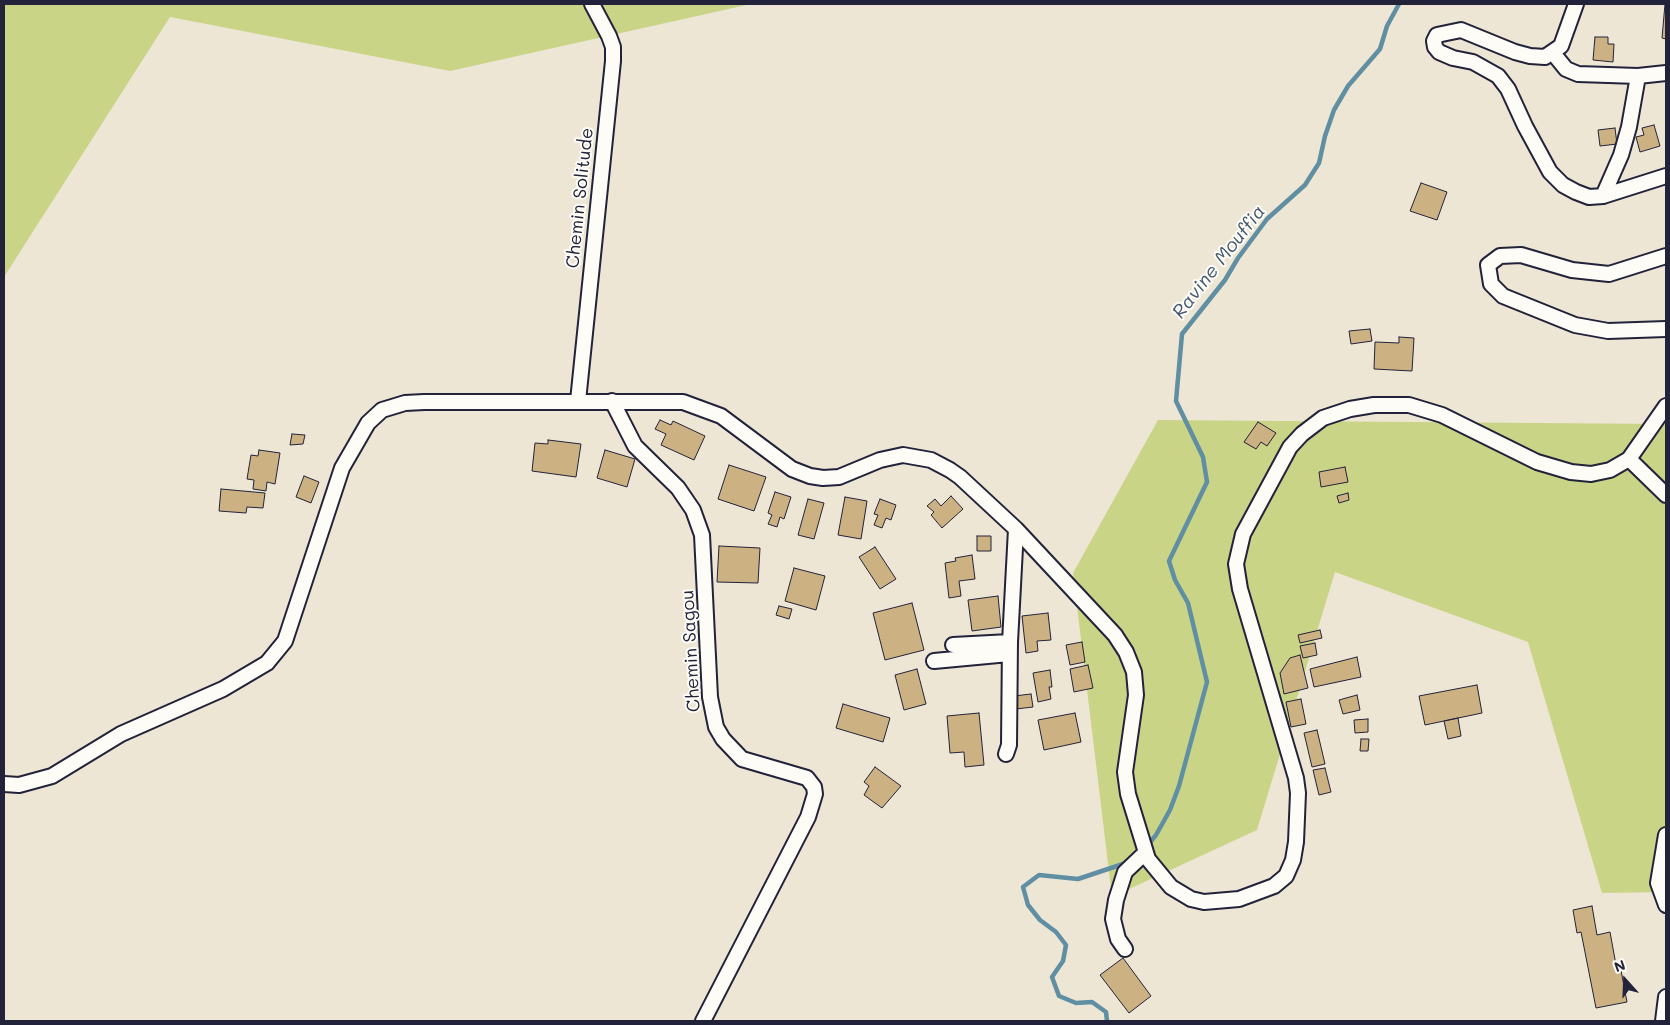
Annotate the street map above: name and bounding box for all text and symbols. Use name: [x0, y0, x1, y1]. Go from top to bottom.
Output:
street label: Chemin Solitude: [562, 127, 598, 269]
water label: Ravine Mouffia: [1168, 201, 1270, 323]
street label: Chemin Sagou: [677, 589, 705, 713]
north arrow: [1600, 955, 1650, 1005]
text: N: [1611, 955, 1628, 976]

